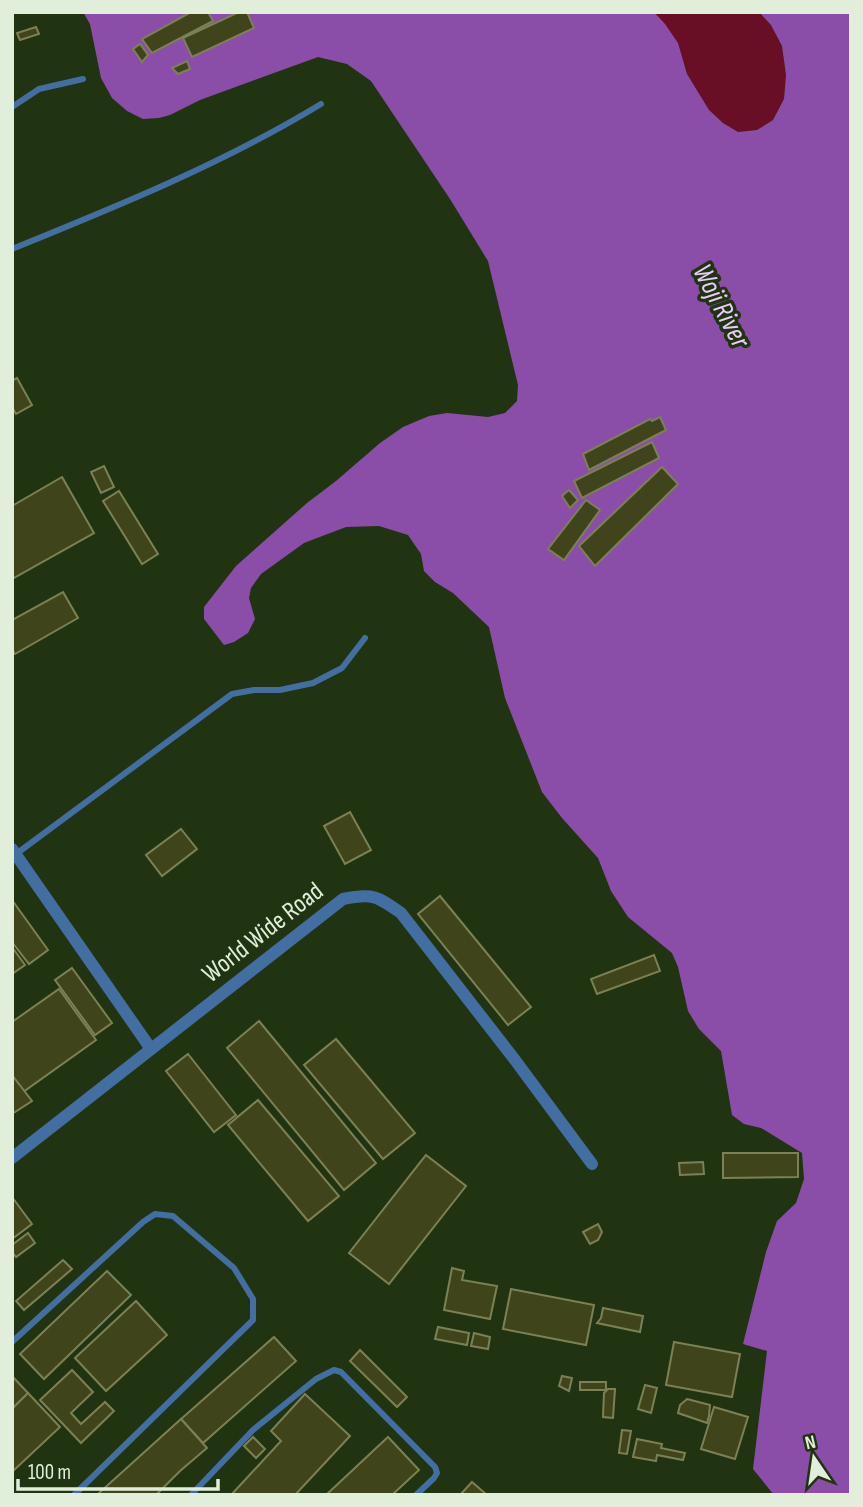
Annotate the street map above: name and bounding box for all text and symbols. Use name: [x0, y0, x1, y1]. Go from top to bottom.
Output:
water label: Woji River: [685, 259, 757, 354]
street label: World Wide Road: [196, 876, 330, 990]
north arrow: [779, 1423, 849, 1493]
text: N: [803, 1431, 818, 1455]
scale bar: [18, 1448, 217, 1492]
text: 100 m: [28, 1460, 71, 1485]

